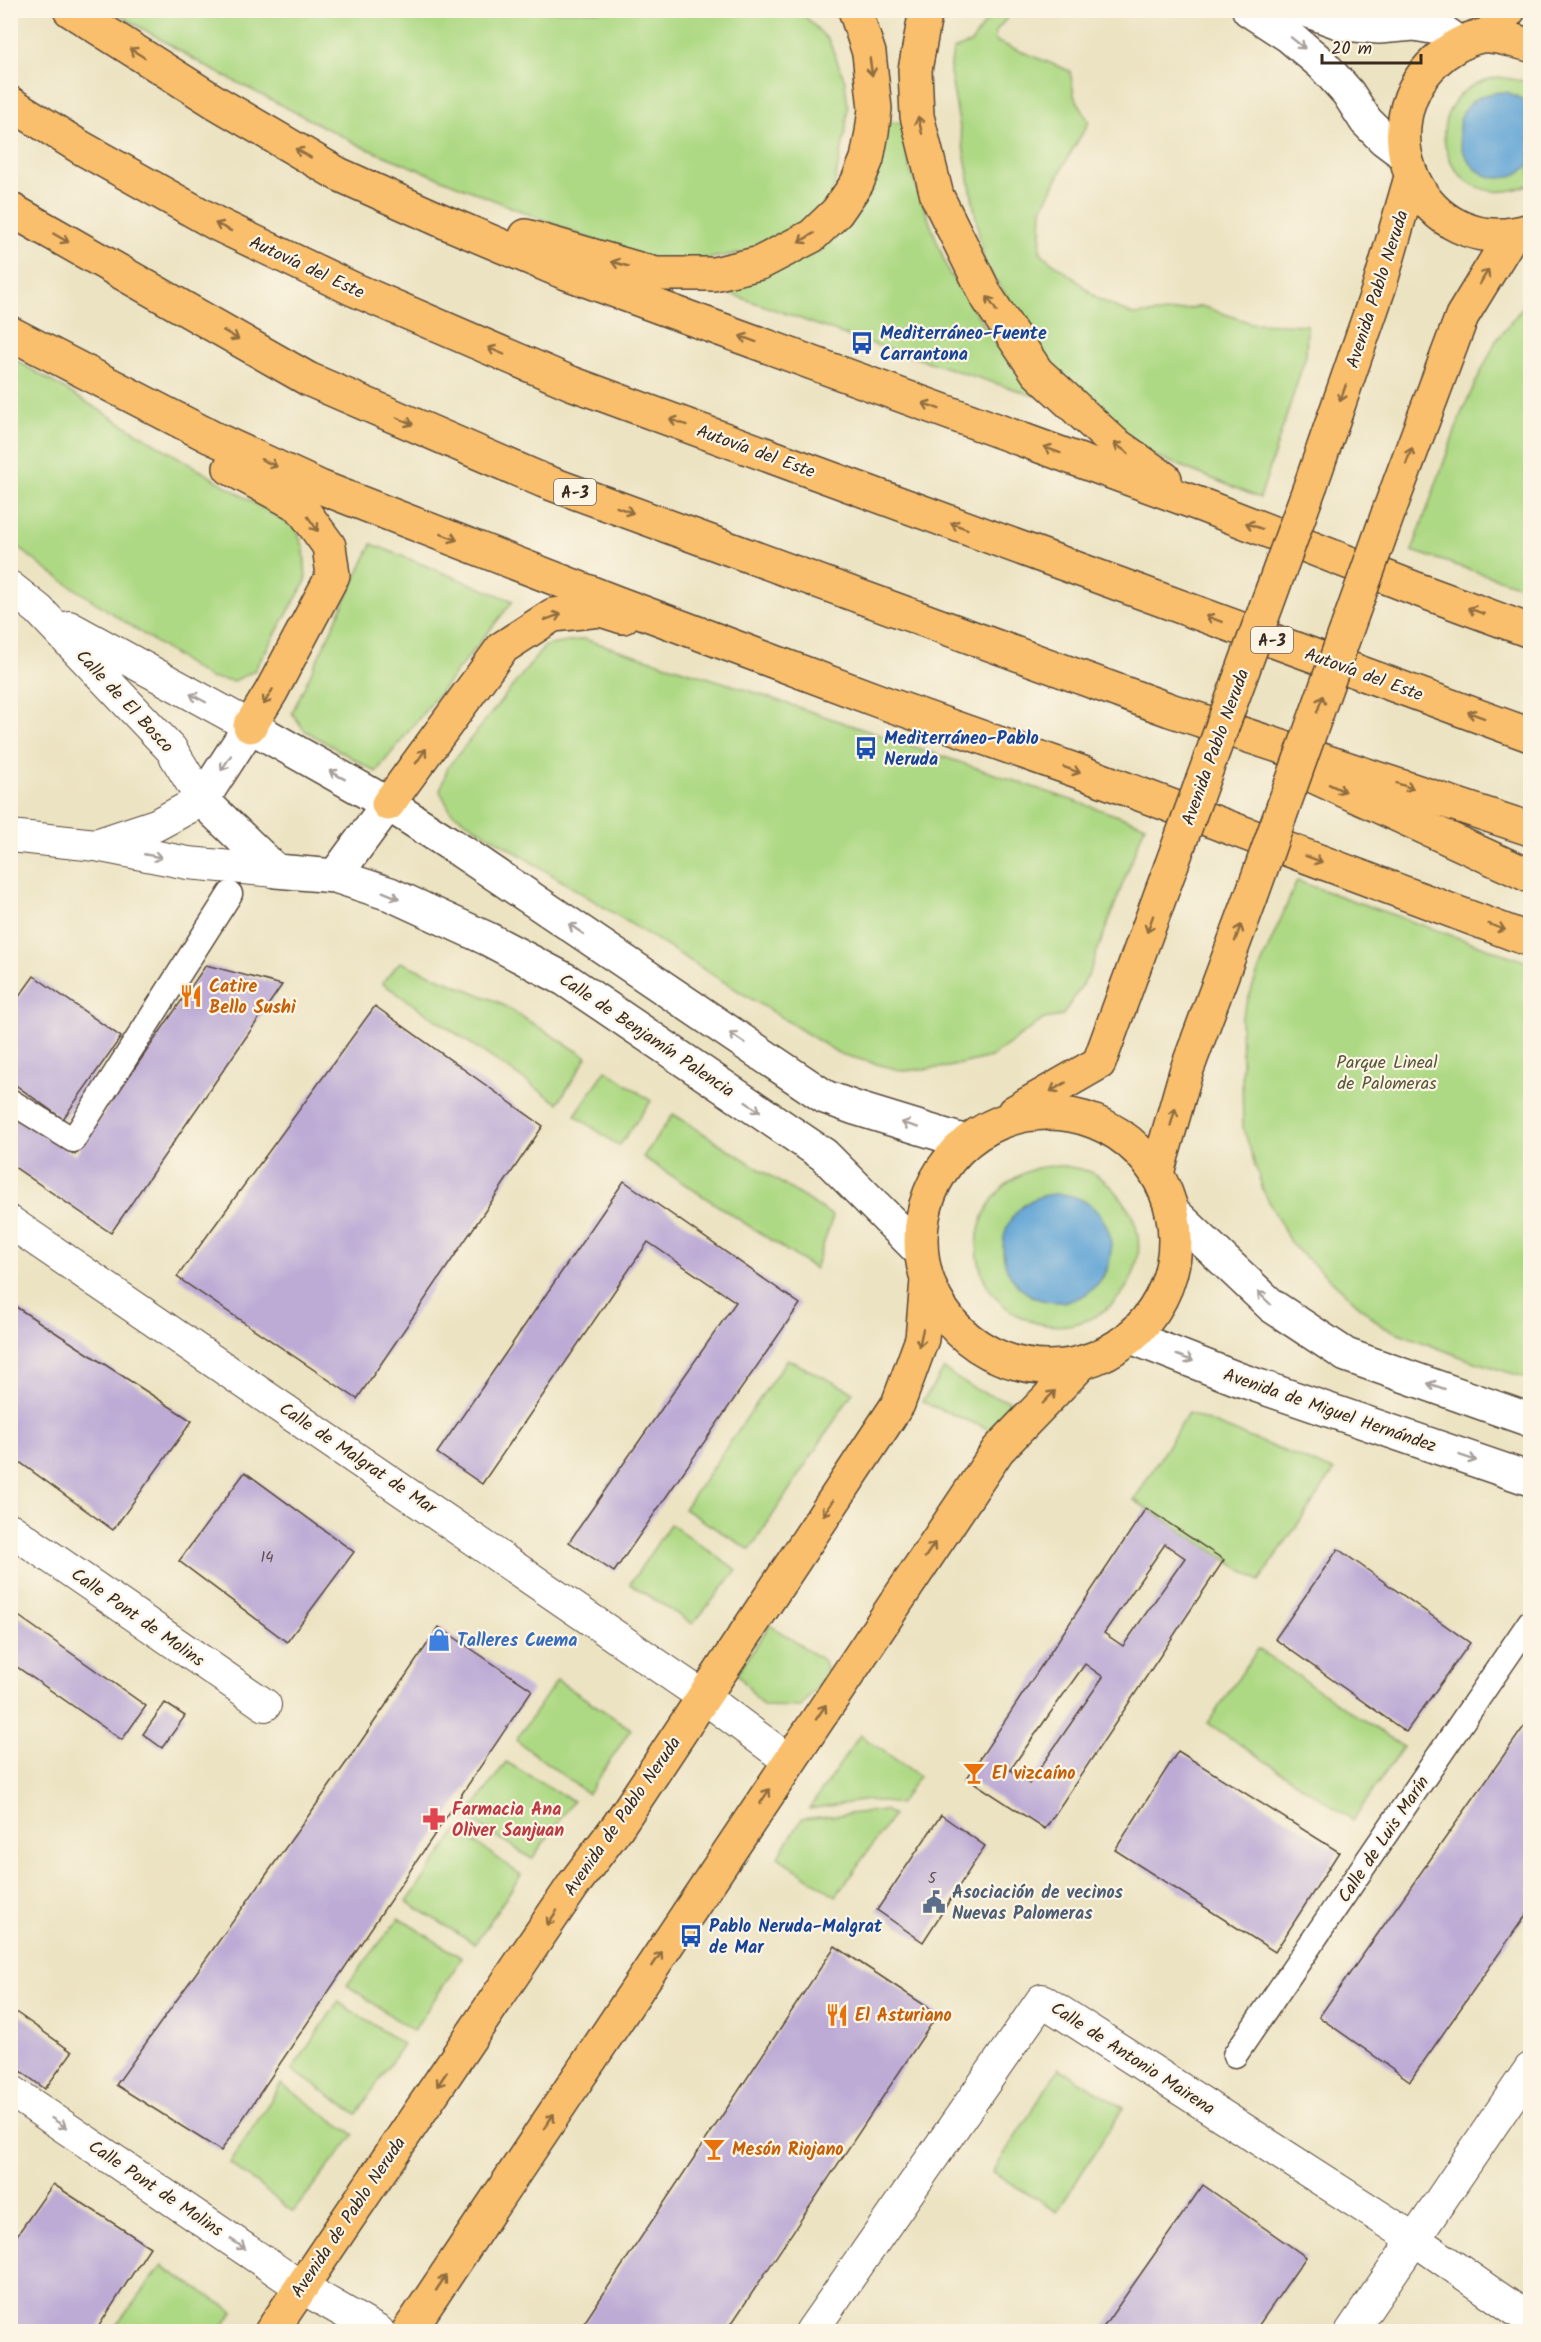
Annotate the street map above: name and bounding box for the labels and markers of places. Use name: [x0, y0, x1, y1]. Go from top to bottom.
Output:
place label: Mediterráneo-Fuente Carrantona: [880, 320, 1047, 370]
bus stop icon: Mediterráneo-Fuente Carrantona: [849, 330, 875, 356]
place label: Mediterráneo-Pablo Neruda: [884, 725, 1039, 775]
bus stop icon: Mediterráneo-Pablo Neruda: [853, 735, 879, 761]
place label: Catire Bello Sushi: [209, 973, 296, 1023]
restaurant icon: Catire Bello Sushi: [178, 983, 204, 1009]
shop icon: Talleres Cuema: [426, 1627, 452, 1653]
place label: Talleres Cuema: [457, 1627, 578, 1656]
bar icon: El vizcaíno: [961, 1760, 987, 1786]
place label: El vizcaíno: [992, 1760, 1075, 1789]
place label: Farmacia Ana Oliver Sanjuan: [452, 1796, 564, 1846]
pharmacy icon: Farmacia Ana Oliver Sanjuan: [421, 1806, 447, 1832]
place label: Asociación de vecinos Nuevas Palomeras: [952, 1879, 1124, 1929]
public building icon: Asociación de vecinos Nuevas Palomeras: [921, 1889, 947, 1915]
place label: Pablo Neruda-Malgrat de Mar: [709, 1913, 883, 1963]
bus stop icon: Pablo Neruda-Malgrat de Mar: [678, 1923, 704, 1949]
restaurant icon: El Asturiano: [824, 2002, 850, 2028]
place label: El Asturiano: [855, 2002, 952, 2031]
bar icon: Mesón Riojano: [701, 2136, 727, 2162]
place label: Mesón Riojano: [732, 2136, 844, 2165]

